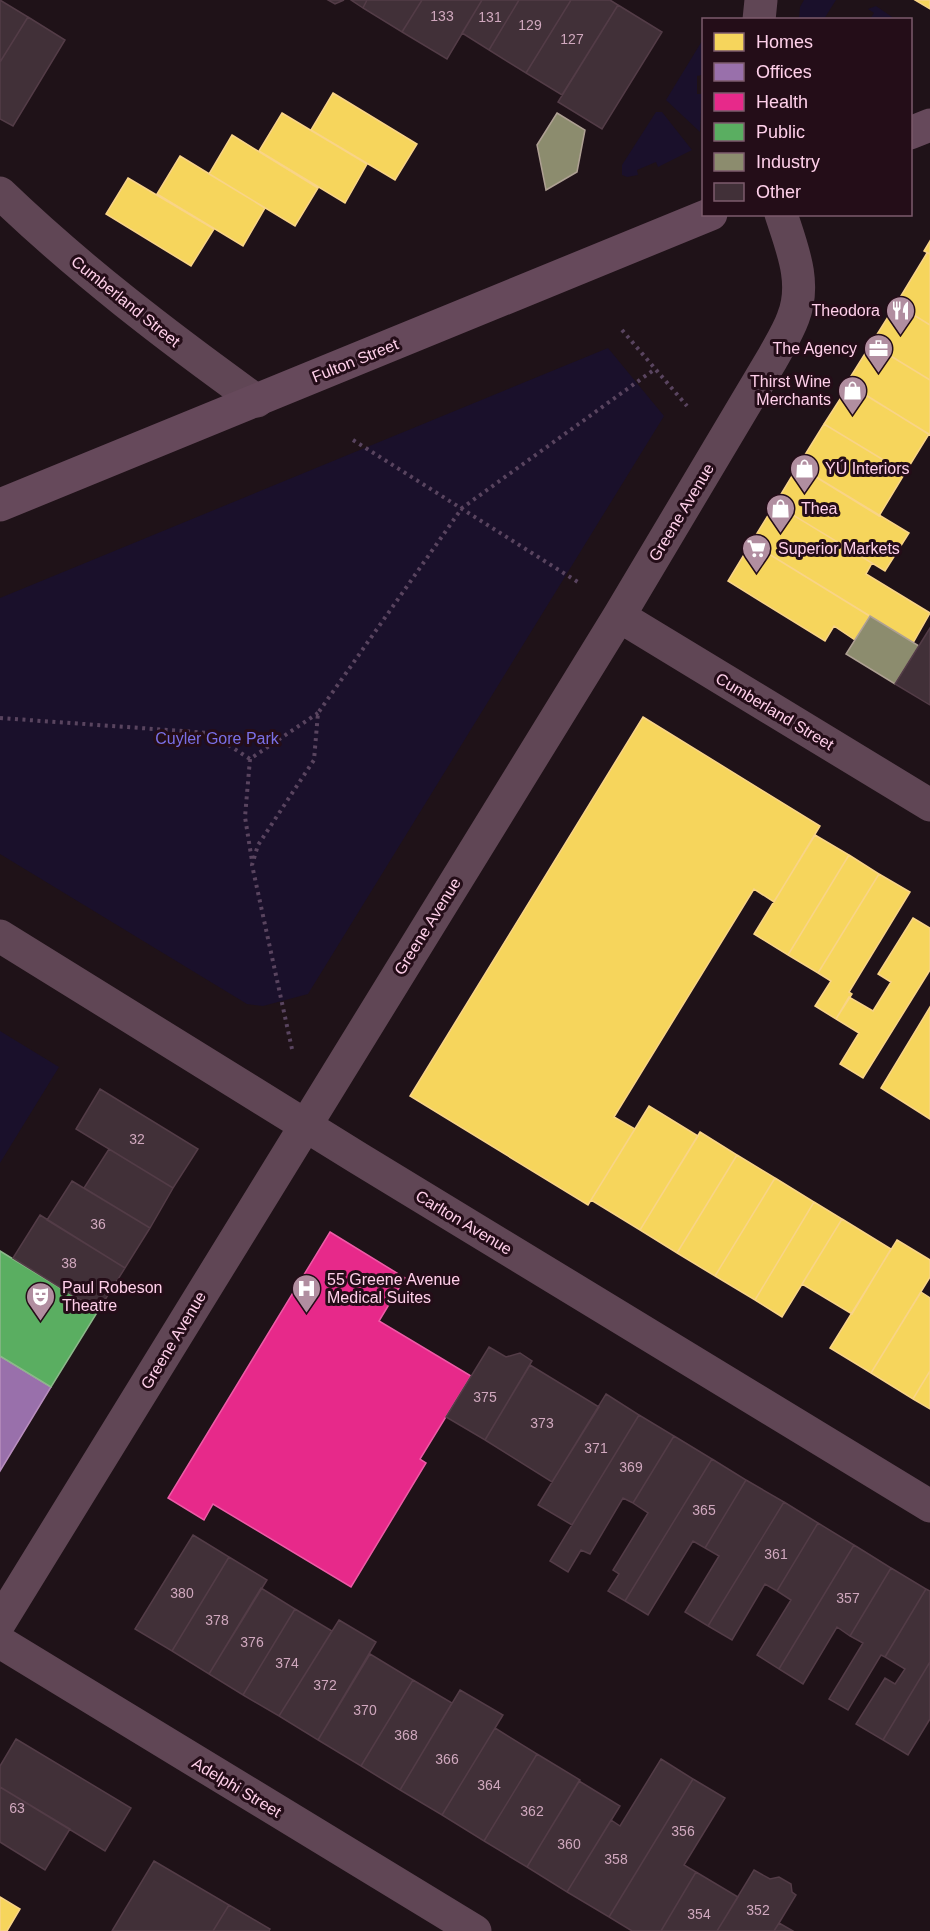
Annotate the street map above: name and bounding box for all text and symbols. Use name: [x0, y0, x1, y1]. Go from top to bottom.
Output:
house number: 133: [430, 8, 454, 24]
house number: 131: [478, 9, 502, 25]
house number: 129: [518, 17, 542, 33]
legend: [702, 18, 912, 216]
house number: 127: [560, 31, 584, 47]
text: Homes: [756, 32, 813, 52]
text: Offices: [756, 62, 812, 82]
text: Health: [756, 92, 808, 112]
text: Public: [756, 122, 805, 142]
text: Industry: [756, 152, 820, 172]
text: Other: [756, 182, 801, 202]
street label: Cumberland Street: [68, 253, 184, 351]
restaurant icon: Theodora: [885, 294, 917, 336]
place label: Theodora: [812, 302, 880, 319]
office icon: The Agency: [862, 332, 894, 374]
street label: Fulton Street: [310, 335, 401, 386]
place label: The Agency: [773, 340, 857, 357]
place label: Thirst Wine Merchants: [750, 373, 831, 408]
shop icon: Thirst Wine Merchants: [836, 374, 868, 416]
shop icon: YÚ Interiors: [788, 452, 820, 494]
place label: YÚ Interiors: [825, 459, 909, 477]
street label: Greene Avenue: [646, 460, 717, 564]
shop icon: Thea: [764, 492, 796, 534]
place label: Thea: [801, 500, 838, 517]
supermarket icon: Superior Markets: [741, 532, 773, 574]
place label: Superior Markets: [778, 540, 900, 557]
street label: Cumberland Street: [713, 670, 837, 754]
park label: Cuyler Gore Park: [155, 730, 280, 747]
street label: Greene Avenue: [391, 875, 464, 978]
house number: 32: [129, 1131, 145, 1147]
street label: Carlton Avenue: [413, 1187, 515, 1258]
house number: 36: [90, 1216, 106, 1232]
house number: 38: [61, 1255, 77, 1271]
place label: 55 Greene Avenue Medical Suites: [327, 1271, 460, 1306]
hospital icon: 55 Greene Avenue Medical Suites: [290, 1272, 322, 1314]
place label: Paul Robeson Theatre: [62, 1279, 163, 1314]
theatre icon: Paul Robeson Theatre: [25, 1280, 57, 1322]
street label: Greene Avenue: [138, 1288, 209, 1392]
house number: 375: [473, 1389, 497, 1405]
house number: 373: [530, 1415, 554, 1431]
house number: 371: [584, 1440, 608, 1456]
house number: 369: [619, 1459, 643, 1475]
house number: 365: [692, 1502, 716, 1518]
house number: 361: [764, 1546, 788, 1562]
house number: 380: [170, 1585, 194, 1601]
house number: 357: [836, 1590, 860, 1606]
house number: 378: [205, 1612, 229, 1628]
house number: 376: [240, 1634, 264, 1650]
house number: 374: [275, 1655, 299, 1671]
house number: 372: [313, 1677, 337, 1693]
house number: 370: [353, 1702, 377, 1718]
house number: 368: [394, 1727, 418, 1743]
house number: 366: [435, 1751, 459, 1767]
street label: Adelphi Street: [189, 1754, 285, 1821]
house number: 364: [477, 1777, 501, 1793]
house number: 63: [9, 1800, 25, 1816]
house number: 362: [520, 1803, 544, 1819]
house number: 356: [671, 1823, 695, 1839]
house number: 360: [557, 1836, 581, 1852]
house number: 358: [604, 1851, 628, 1867]
house number: 352: [746, 1902, 770, 1918]
house number: 354: [687, 1906, 711, 1922]

